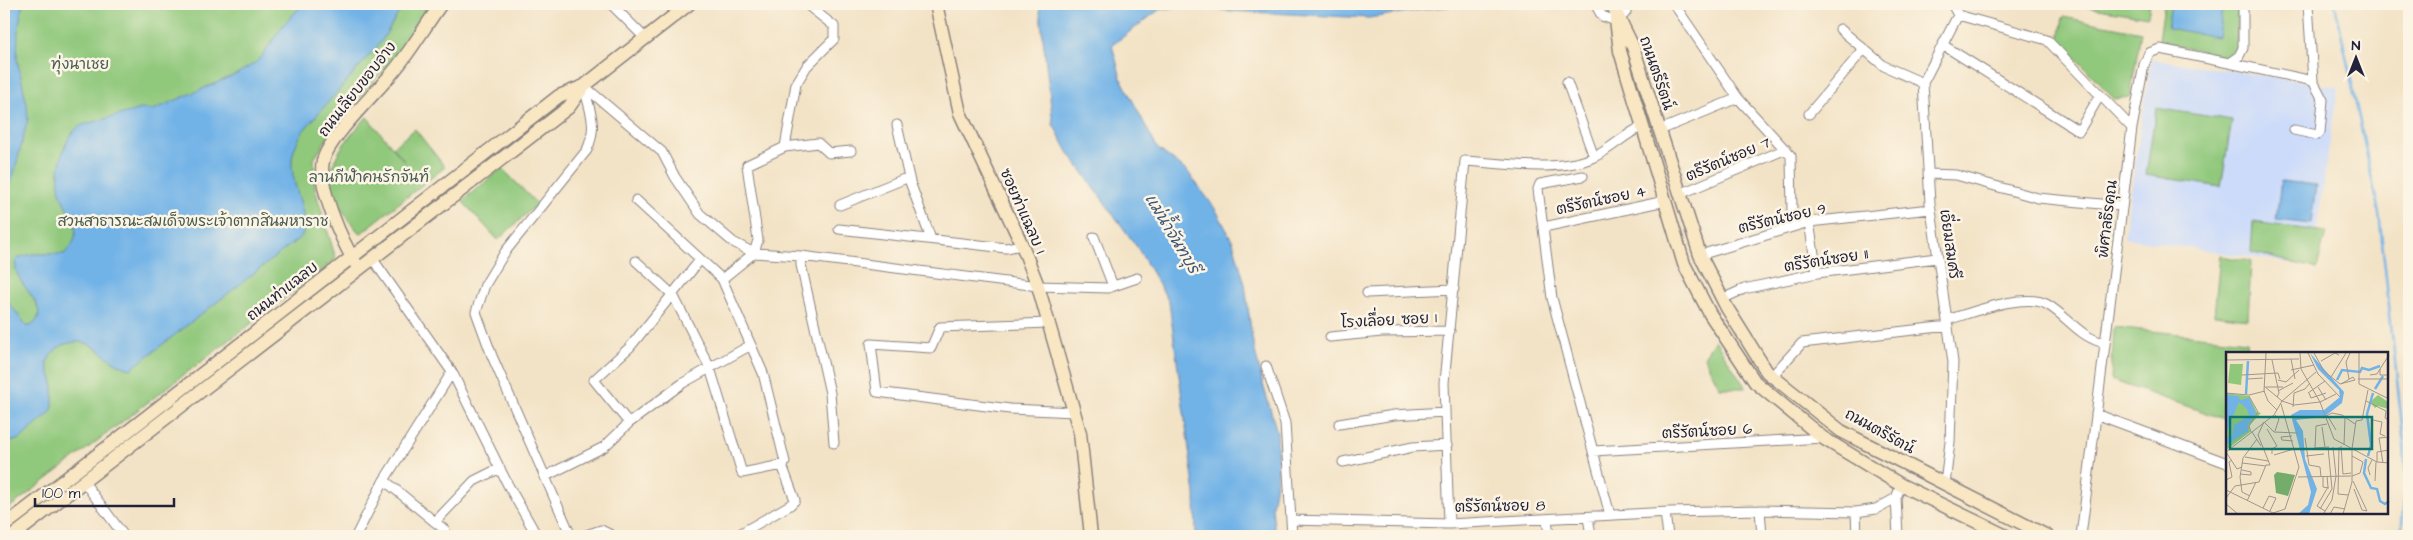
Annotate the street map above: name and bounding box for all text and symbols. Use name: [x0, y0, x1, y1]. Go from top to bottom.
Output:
north arrow: [2330, 32, 2380, 82]
street label: ถนนตรีรัตน์: [1634, 33, 1679, 113]
text: N: [2352, 36, 2361, 56]
street label: ถนนเลียบขอบอ่าง: [313, 37, 401, 141]
park label: ทุ่งนาเชย: [51, 54, 109, 75]
street label: ตรีรัตน์ซอย 7: [1682, 132, 1774, 187]
street label: ซอยท่าแฉลบ 1: [994, 165, 1051, 257]
park label: ลานกีฬาคนรักจันท์: [309, 167, 429, 188]
street label: พิศาลธีรคุณ: [2092, 179, 2123, 259]
street label: ตรีรัตน์ซอย 4: [1554, 181, 1648, 220]
water label: แม่น้ำจันทบุรี: [1139, 188, 1210, 281]
street label: ตรีรัตน์ซอย 9: [1736, 198, 1828, 239]
street label: เอี่ยมสมศรี: [1934, 207, 1969, 281]
park label: สวนสาธารณะสมเด็จพระเจ้าตากสินมหาราช: [58, 211, 329, 232]
street label: ตรีรัตน์ซอย 11: [1782, 243, 1870, 278]
street label: ถนนท่าแฉลบ: [242, 257, 322, 326]
street label: โรงเลื่อย ซอย 1: [1340, 304, 1438, 334]
inset map: [2226, 352, 2388, 515]
street label: ถนนตรีรัตน์: [1841, 404, 1919, 459]
street label: ตรีรัตน์ซอย 6: [1661, 419, 1753, 444]
scale bar: [35, 475, 174, 507]
text: 100 m: [42, 483, 81, 504]
street label: ตรีรัตน์ซอย 8: [1454, 495, 1546, 518]

